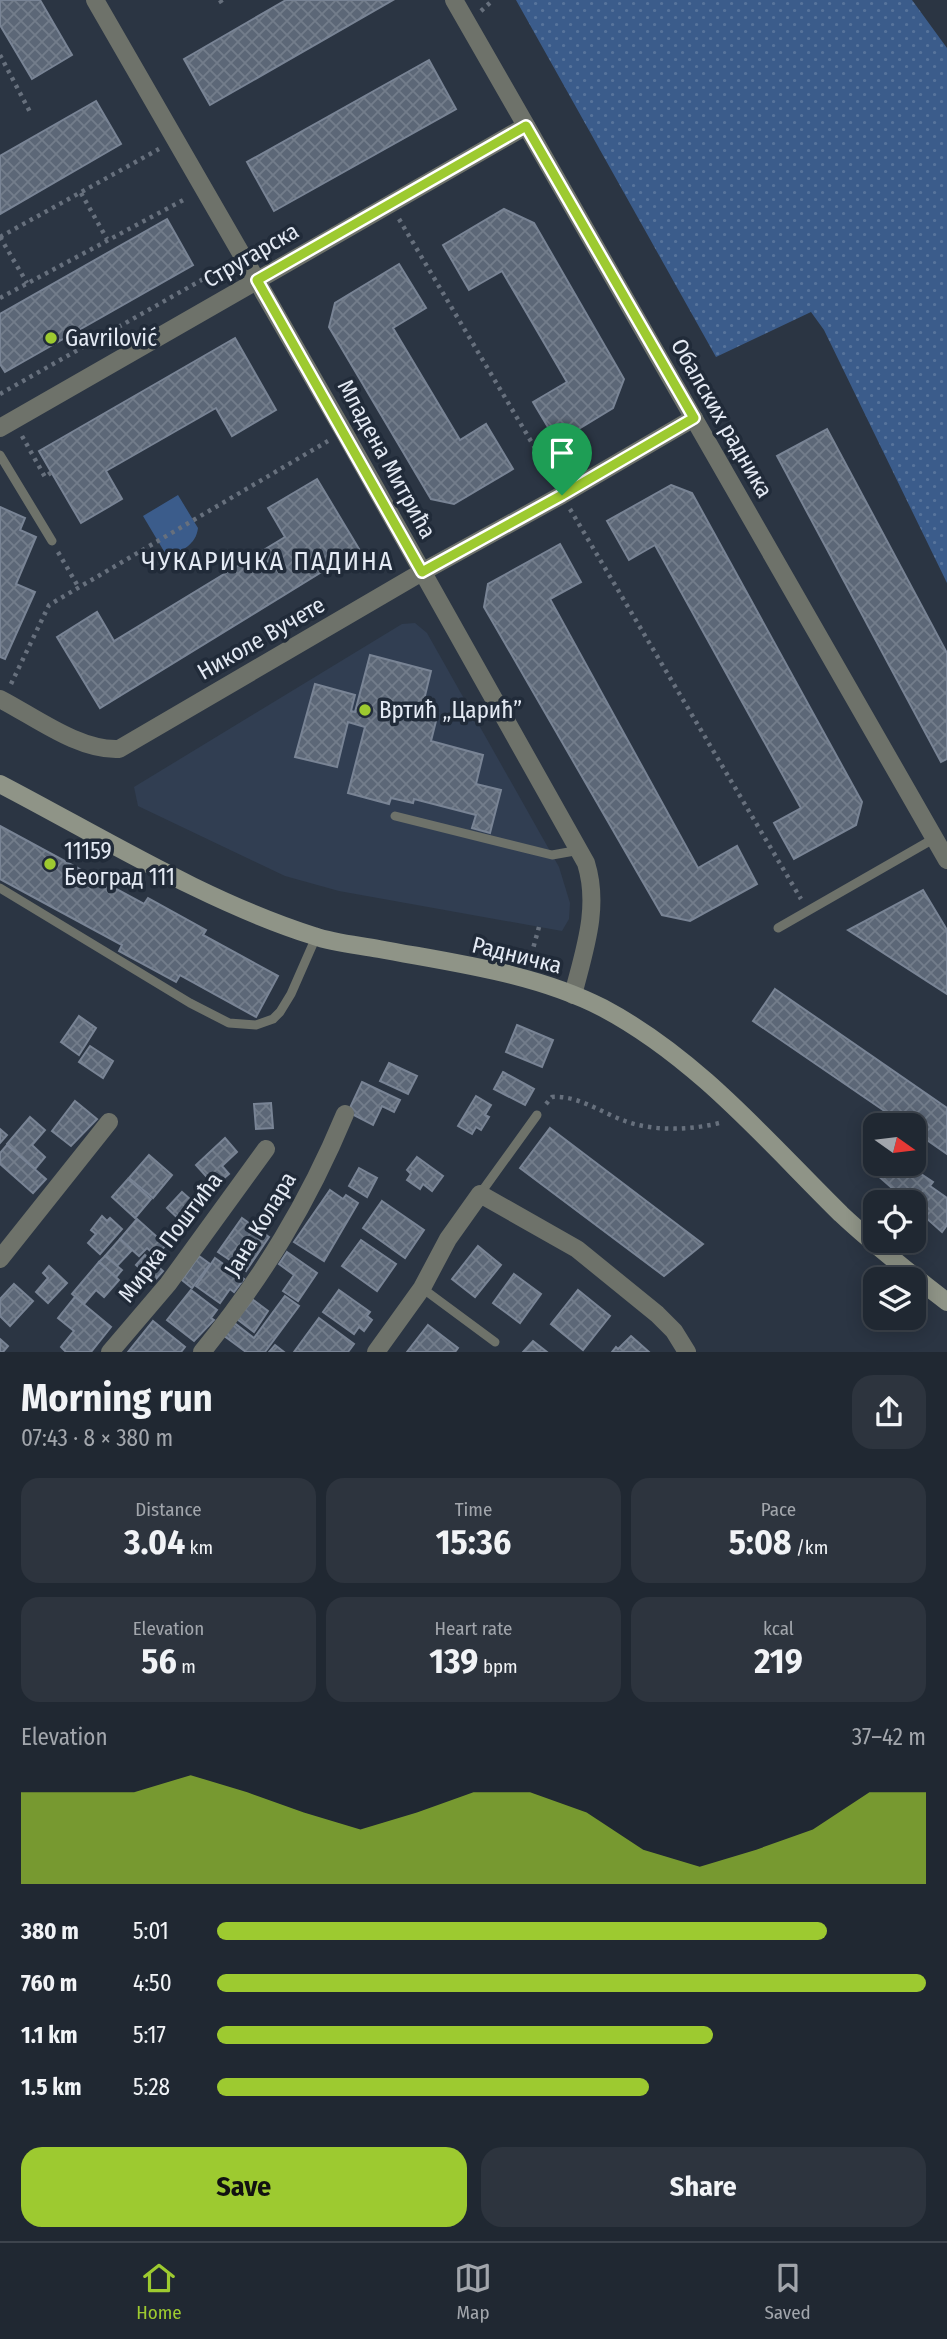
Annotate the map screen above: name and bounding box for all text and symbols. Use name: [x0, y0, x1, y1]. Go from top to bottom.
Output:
street label: Стругарска: [198, 217, 304, 293]
place label: Gavrilović: [65, 324, 157, 352]
marker: Gavrilović: [43, 330, 59, 346]
street label: Обалских радника: [665, 334, 779, 502]
street label: Младена Митрића: [332, 375, 442, 543]
pin: [532, 423, 592, 495]
icon: arrive: [543, 434, 581, 472]
district label: ЧУКАРИЧКА ПАДИНА: [142, 546, 394, 577]
street label: Николе Вучете: [192, 590, 330, 686]
place label: Вртић „Царић”: [379, 696, 522, 724]
marker: Вртић „Царић”: [357, 702, 373, 718]
place label: 11159 Београд 111: [64, 837, 175, 891]
marker: 11159 Београд 111: [42, 856, 58, 872]
street label: Радничка: [469, 930, 565, 980]
north arrow: [863, 1113, 926, 1176]
map controls: [863, 1113, 926, 1330]
street label: Мирка Поштића: [112, 1166, 228, 1308]
street label: Јана Колара: [218, 1167, 302, 1281]
button: locate: [863, 1190, 926, 1253]
button: layers: [863, 1267, 926, 1330]
text: Morning run: [21, 1375, 213, 1421]
button: share: [852, 1375, 926, 1449]
text: 07:43 · 8 × 380 m: [21, 1424, 173, 1452]
text: Distance: [135, 1498, 202, 1521]
text: Time: [455, 1498, 492, 1521]
text: Pace: [761, 1498, 796, 1521]
text: 3.04: [124, 1521, 185, 1563]
text: 15:36: [436, 1521, 511, 1563]
text: 5:08: [729, 1521, 791, 1563]
text: km: [185, 1536, 213, 1559]
text: /km: [791, 1536, 828, 1559]
text: Elevation: [133, 1617, 204, 1640]
text: Heart rate: [434, 1617, 513, 1640]
text: kcal: [763, 1617, 794, 1640]
text: 56: [141, 1640, 177, 1682]
text: 139: [429, 1640, 478, 1682]
text: 219: [754, 1640, 803, 1682]
text: m: [177, 1655, 196, 1678]
text: bpm: [478, 1655, 518, 1678]
text: Elevation: [21, 1723, 108, 1751]
text: 37–42 m: [852, 1723, 926, 1751]
text: 380 m: [21, 1917, 79, 1945]
text: 5:01: [133, 1917, 169, 1945]
text: 760 m: [21, 1969, 77, 1997]
text: 4:50: [133, 1969, 172, 1997]
text: 1.1 km: [21, 2021, 77, 2049]
text: 5:17: [133, 2021, 166, 2049]
text: 1.5 km: [21, 2073, 82, 2101]
text: 5:28: [133, 2073, 170, 2101]
button: Save: [21, 2147, 467, 2227]
button: Share: [481, 2147, 926, 2227]
tab: Home: [136, 2259, 182, 2324]
tab: Map: [454, 2259, 492, 2324]
tab: Saved: [764, 2259, 811, 2324]

